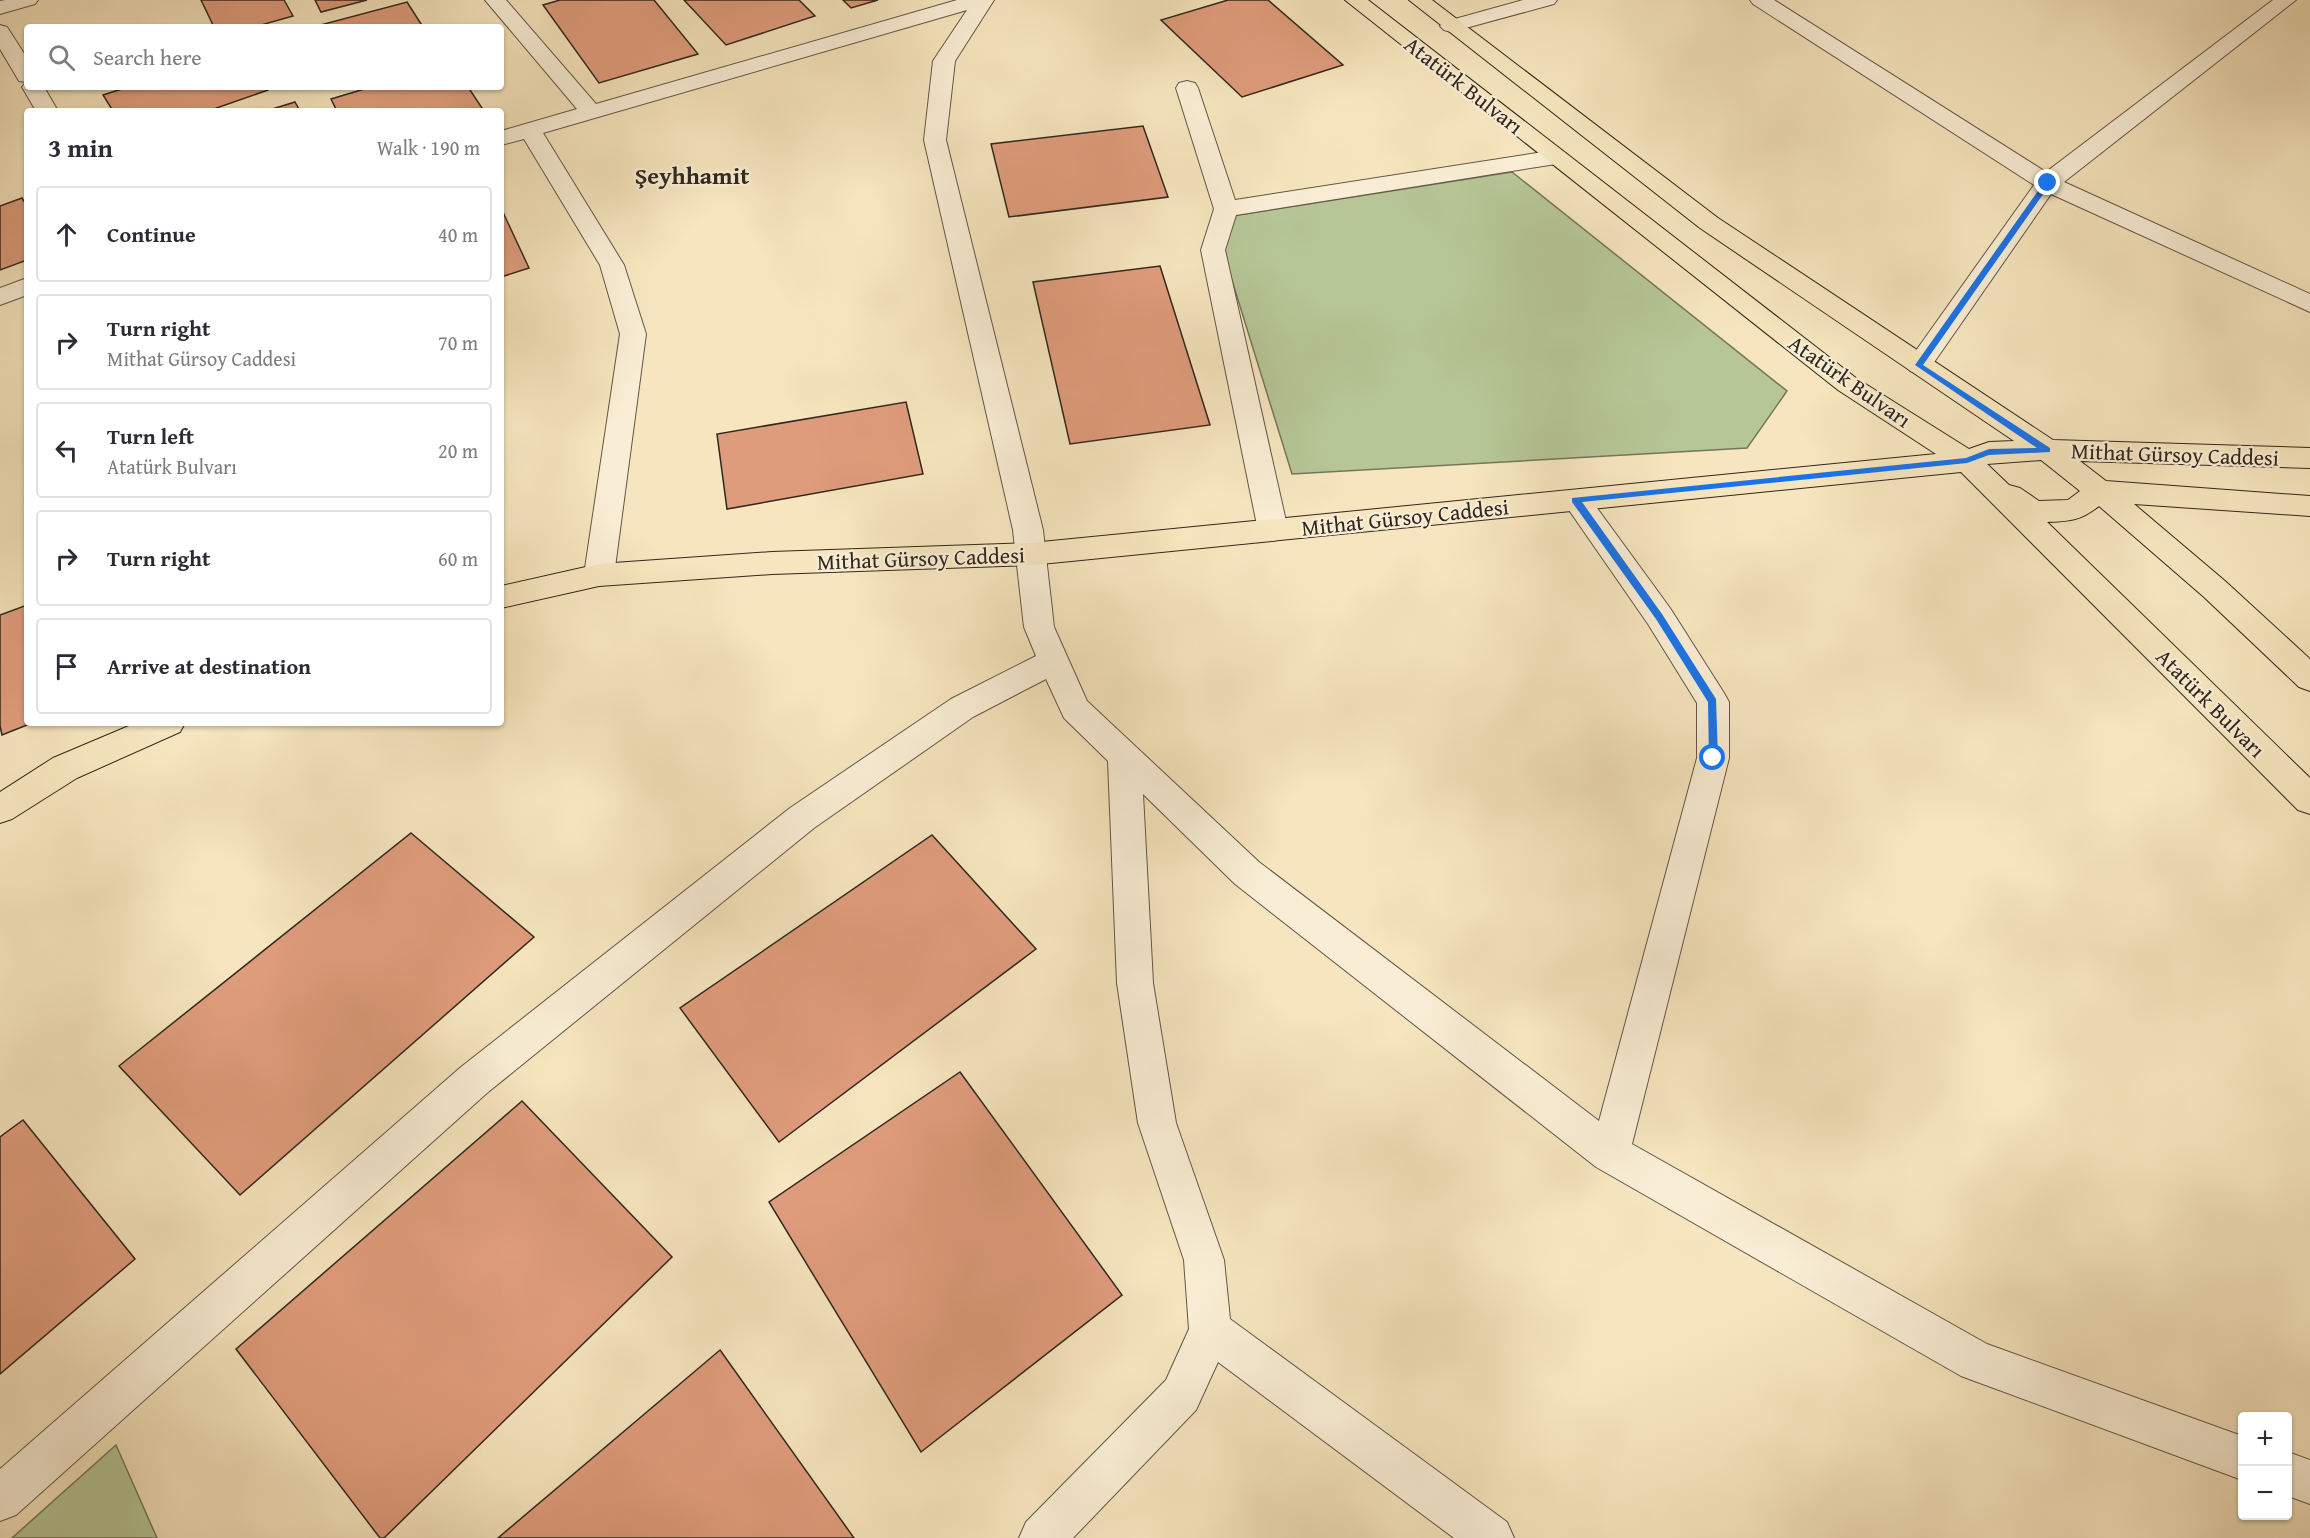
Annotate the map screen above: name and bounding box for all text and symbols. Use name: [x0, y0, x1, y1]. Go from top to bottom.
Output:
search box: [24, 24, 504, 90]
street label: Atatürk Bulvarı: [1398, 28, 1530, 142]
icon: search: [45, 41, 78, 74]
text: Search here: [93, 41, 202, 73]
text: 3 min: [48, 128, 113, 167]
text: Walk · 190 m: [377, 133, 480, 162]
district label: Şeyhhamit: [635, 158, 749, 193]
route end: [2034, 169, 2060, 195]
icon: ahead: [50, 218, 83, 251]
text: Continue: [107, 218, 196, 250]
text: 40 m: [438, 220, 478, 249]
text: Turn right: [107, 312, 210, 344]
icon: right: [50, 326, 83, 359]
street label: Atatürk Bulvarı: [1782, 327, 1918, 435]
text: 70 m: [438, 328, 478, 357]
text: Mithat Gürsoy Caddesi: [107, 344, 296, 373]
text: Turn left: [107, 420, 194, 452]
icon: left: [50, 434, 83, 467]
street label: Mithat Gürsoy Caddesi: [2070, 434, 2280, 474]
text: 20 m: [438, 436, 478, 465]
text: Atatürk Bulvarı: [107, 452, 237, 481]
street label: Mithat Gürsoy Caddesi: [1300, 490, 1510, 544]
street label: Mithat Gürsoy Caddesi: [816, 538, 1026, 578]
icon: right: [50, 542, 83, 575]
text: Turn right: [107, 542, 210, 574]
text: 60 m: [438, 544, 478, 573]
street label: Atatürk Bulvarı: [2149, 641, 2273, 765]
icon: arrive: [50, 650, 83, 683]
text: Arrive at destination: [107, 650, 311, 682]
route start: [1699, 744, 1725, 770]
map controls: [2238, 1412, 2292, 1520]
button: +: [2238, 1412, 2292, 1466]
button: −: [2238, 1466, 2292, 1520]

